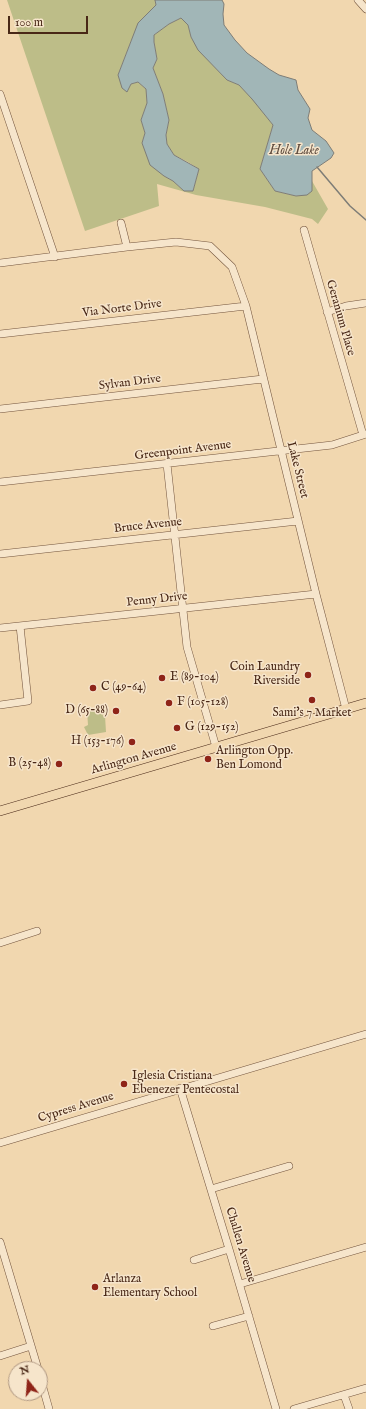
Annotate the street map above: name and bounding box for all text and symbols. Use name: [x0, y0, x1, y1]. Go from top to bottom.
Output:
scale bar: [10, 8, 90, 34]
text: 100 m: [15, 15, 43, 30]
water label: Hole Lake: [269, 143, 319, 159]
street label: Geranium Place: [322, 278, 358, 358]
street label: Via Norte Drive: [81, 297, 163, 321]
street label: Sylvan Drive: [98, 372, 162, 394]
street label: Greenpoint Avenue: [134, 438, 232, 464]
street label: Lake Street: [283, 440, 311, 500]
street label: Bruce Avenue: [113, 515, 183, 537]
street label: Penny Drive: [126, 590, 188, 610]
place label: Coin Laundry Riverside: [230, 661, 300, 689]
marker: Coin Laundry Riverside: [303, 670, 313, 680]
place label: E (89-104): [170, 671, 219, 685]
marker: E (89-104): [157, 673, 167, 683]
place label: C (49-64): [101, 681, 146, 695]
marker: C (49-64): [88, 683, 98, 693]
marker: Sami's 7 Market: [307, 695, 317, 705]
place label: F (105-128): [177, 696, 228, 710]
marker: F (105-128): [164, 698, 174, 708]
place label: D (65-88): [65, 704, 108, 718]
marker: D (65-88): [111, 706, 121, 716]
place label: Sami's 7 Market: [273, 707, 351, 721]
place label: G (129-152): [185, 721, 239, 735]
marker: G (129-152): [172, 723, 182, 733]
place label: H (153-176): [71, 735, 124, 749]
marker: H (153-176): [127, 737, 137, 747]
street label: Arlington Avenue: [90, 740, 178, 778]
place label: Arlington Opp. Ben Lomond: [216, 745, 293, 773]
marker: Arlington Opp. Ben Lomond: [203, 754, 213, 764]
place label: B (25-48): [8, 757, 51, 771]
marker: B (25-48): [54, 759, 64, 769]
place label: Iglesia Cristiana Ebenezer Pentecostal: [132, 1070, 239, 1098]
marker: Iglesia Cristiana Ebenezer Pentecostal: [119, 1079, 129, 1089]
street label: Cypress Avenue: [36, 1090, 116, 1126]
street label: Challen Avenue: [222, 1206, 258, 1284]
place label: Arlanza Elementary School: [103, 1273, 197, 1301]
marker: Arlanza Elementary School: [90, 1282, 100, 1292]
north arrow: [8, 1361, 48, 1401]
text: N: [18, 1362, 31, 1379]

